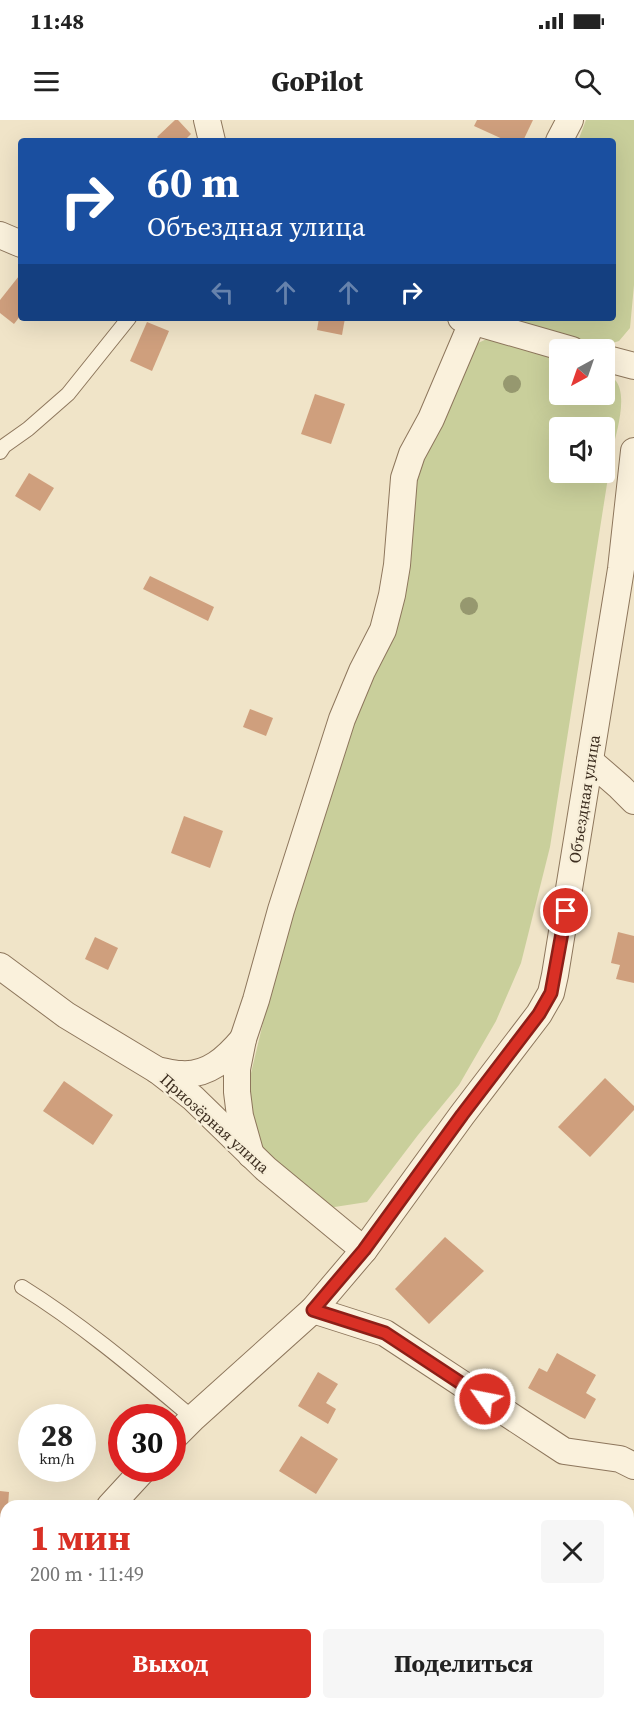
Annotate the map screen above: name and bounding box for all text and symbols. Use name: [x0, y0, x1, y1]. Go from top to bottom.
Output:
text: 11:48: [30, 6, 84, 36]
text: GoPilot: [271, 63, 363, 100]
icon: menu: [30, 65, 63, 98]
icon: search: [571, 65, 604, 98]
text: 60 m: [147, 153, 240, 211]
icon: right: [48, 162, 126, 240]
text: Объездная улица: [147, 208, 366, 245]
icon: left: [206, 276, 239, 309]
icon: ahead: [269, 276, 302, 309]
icon: ahead: [332, 276, 365, 309]
icon: right: [395, 276, 428, 309]
north arrow: [549, 339, 615, 405]
map controls: [549, 339, 615, 483]
button: sound: [549, 417, 615, 483]
street label: Объездная улица: [563, 732, 605, 865]
pin: [540, 885, 591, 936]
icon: arrive: [549, 894, 582, 927]
street label: Приозёрная улица: [156, 1068, 275, 1179]
position arrow: [453, 1367, 517, 1431]
speed limit sign: 30: [108, 1404, 186, 1482]
text: 28: [41, 1415, 73, 1456]
text: km/h: [39, 1448, 75, 1469]
text: 1 мин: [30, 1513, 131, 1562]
button: close: [541, 1520, 604, 1583]
text: 200 m · 11:49: [30, 1560, 144, 1588]
button: Выход: [30, 1629, 311, 1698]
button: Поделиться: [323, 1629, 604, 1698]

